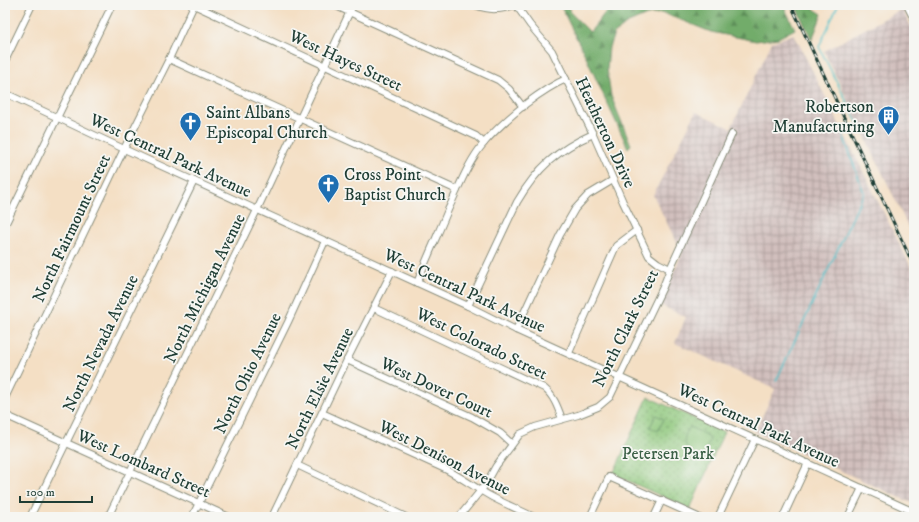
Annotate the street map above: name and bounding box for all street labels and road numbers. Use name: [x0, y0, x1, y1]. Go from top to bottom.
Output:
street label: West Hayes Street: [284, 25, 406, 97]
street label: Heatherton Drive: [570, 73, 640, 191]
street label: West Central Park Avenue: [85, 108, 255, 203]
street label: North Fairmount Street: [28, 150, 116, 306]
street label: North Michigan Avenue: [159, 210, 251, 367]
street label: West Central Park Avenue: [379, 243, 549, 338]
street label: North Clark Street: [588, 265, 664, 391]
street label: North Nevada Avenue: [58, 271, 144, 416]
street label: West Colorado Street: [411, 302, 551, 385]
street label: North Ohio Avenue: [209, 309, 287, 438]
street label: North Elsie Avenue: [281, 324, 359, 453]
street label: West Dover Court: [376, 352, 497, 424]
street label: West Central Park Avenue: [673, 378, 843, 473]
street label: West Denison Avenue: [374, 415, 514, 501]
street label: West Lombard Street: [73, 424, 214, 503]

